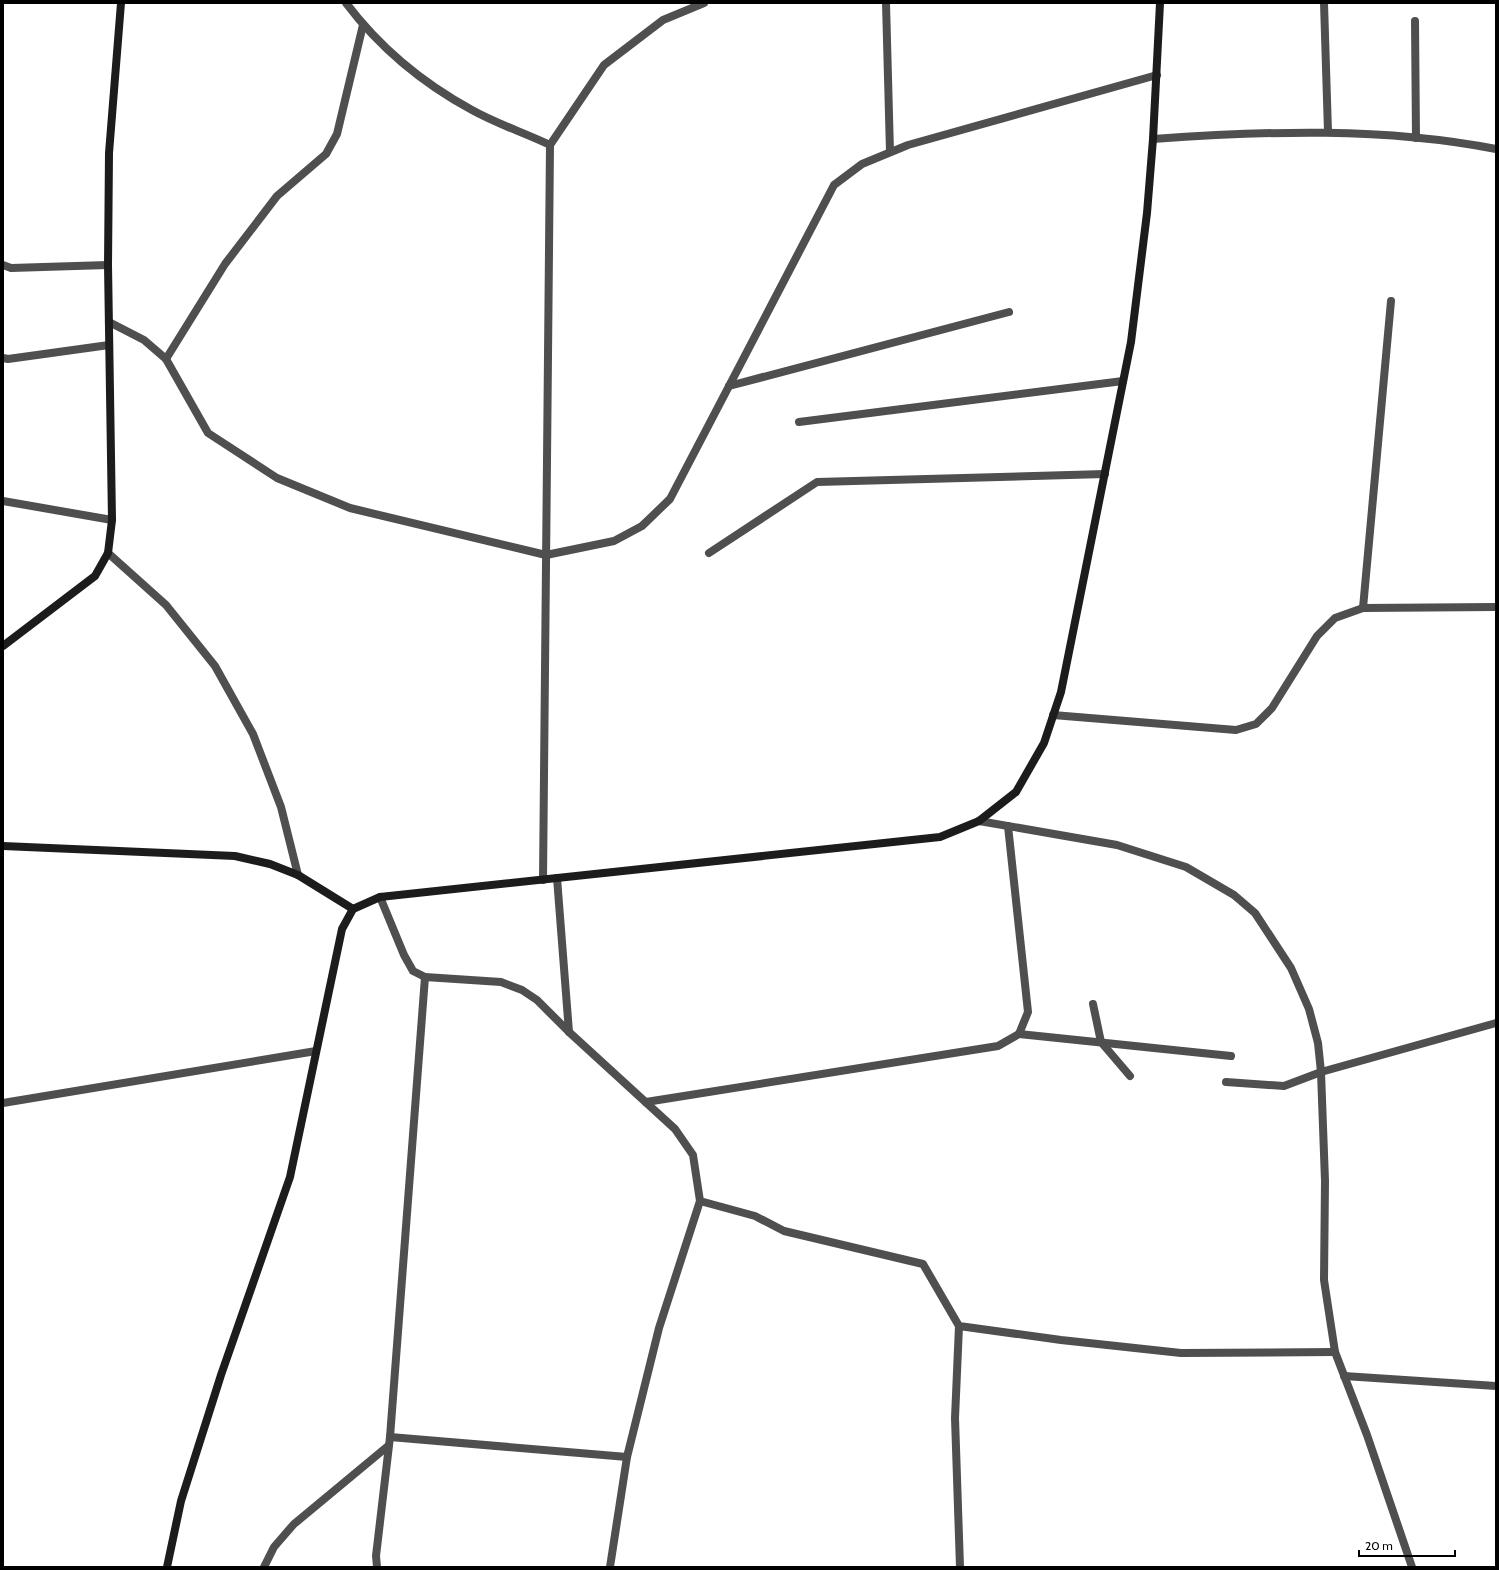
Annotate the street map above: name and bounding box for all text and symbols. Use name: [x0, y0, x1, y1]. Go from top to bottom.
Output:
scale bar: [1359, 1532, 1455, 1558]
text: 20 m: [1365, 1538, 1393, 1553]

